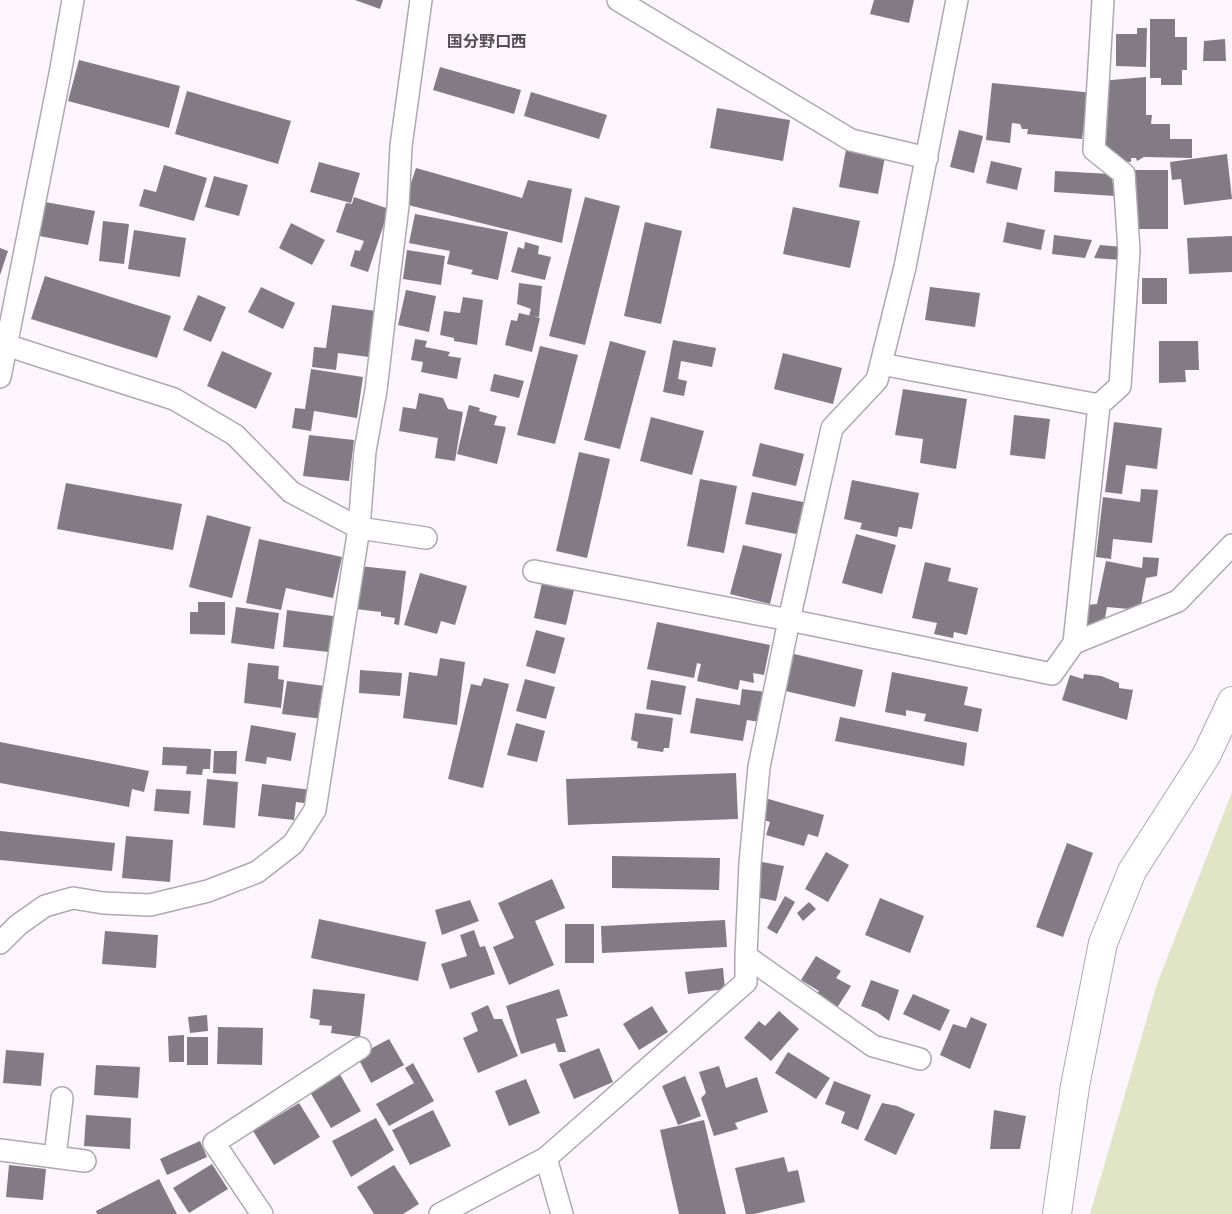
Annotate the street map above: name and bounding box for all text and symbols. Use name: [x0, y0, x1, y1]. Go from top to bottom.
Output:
district label: 国分野口西: [447, 31, 527, 50]

